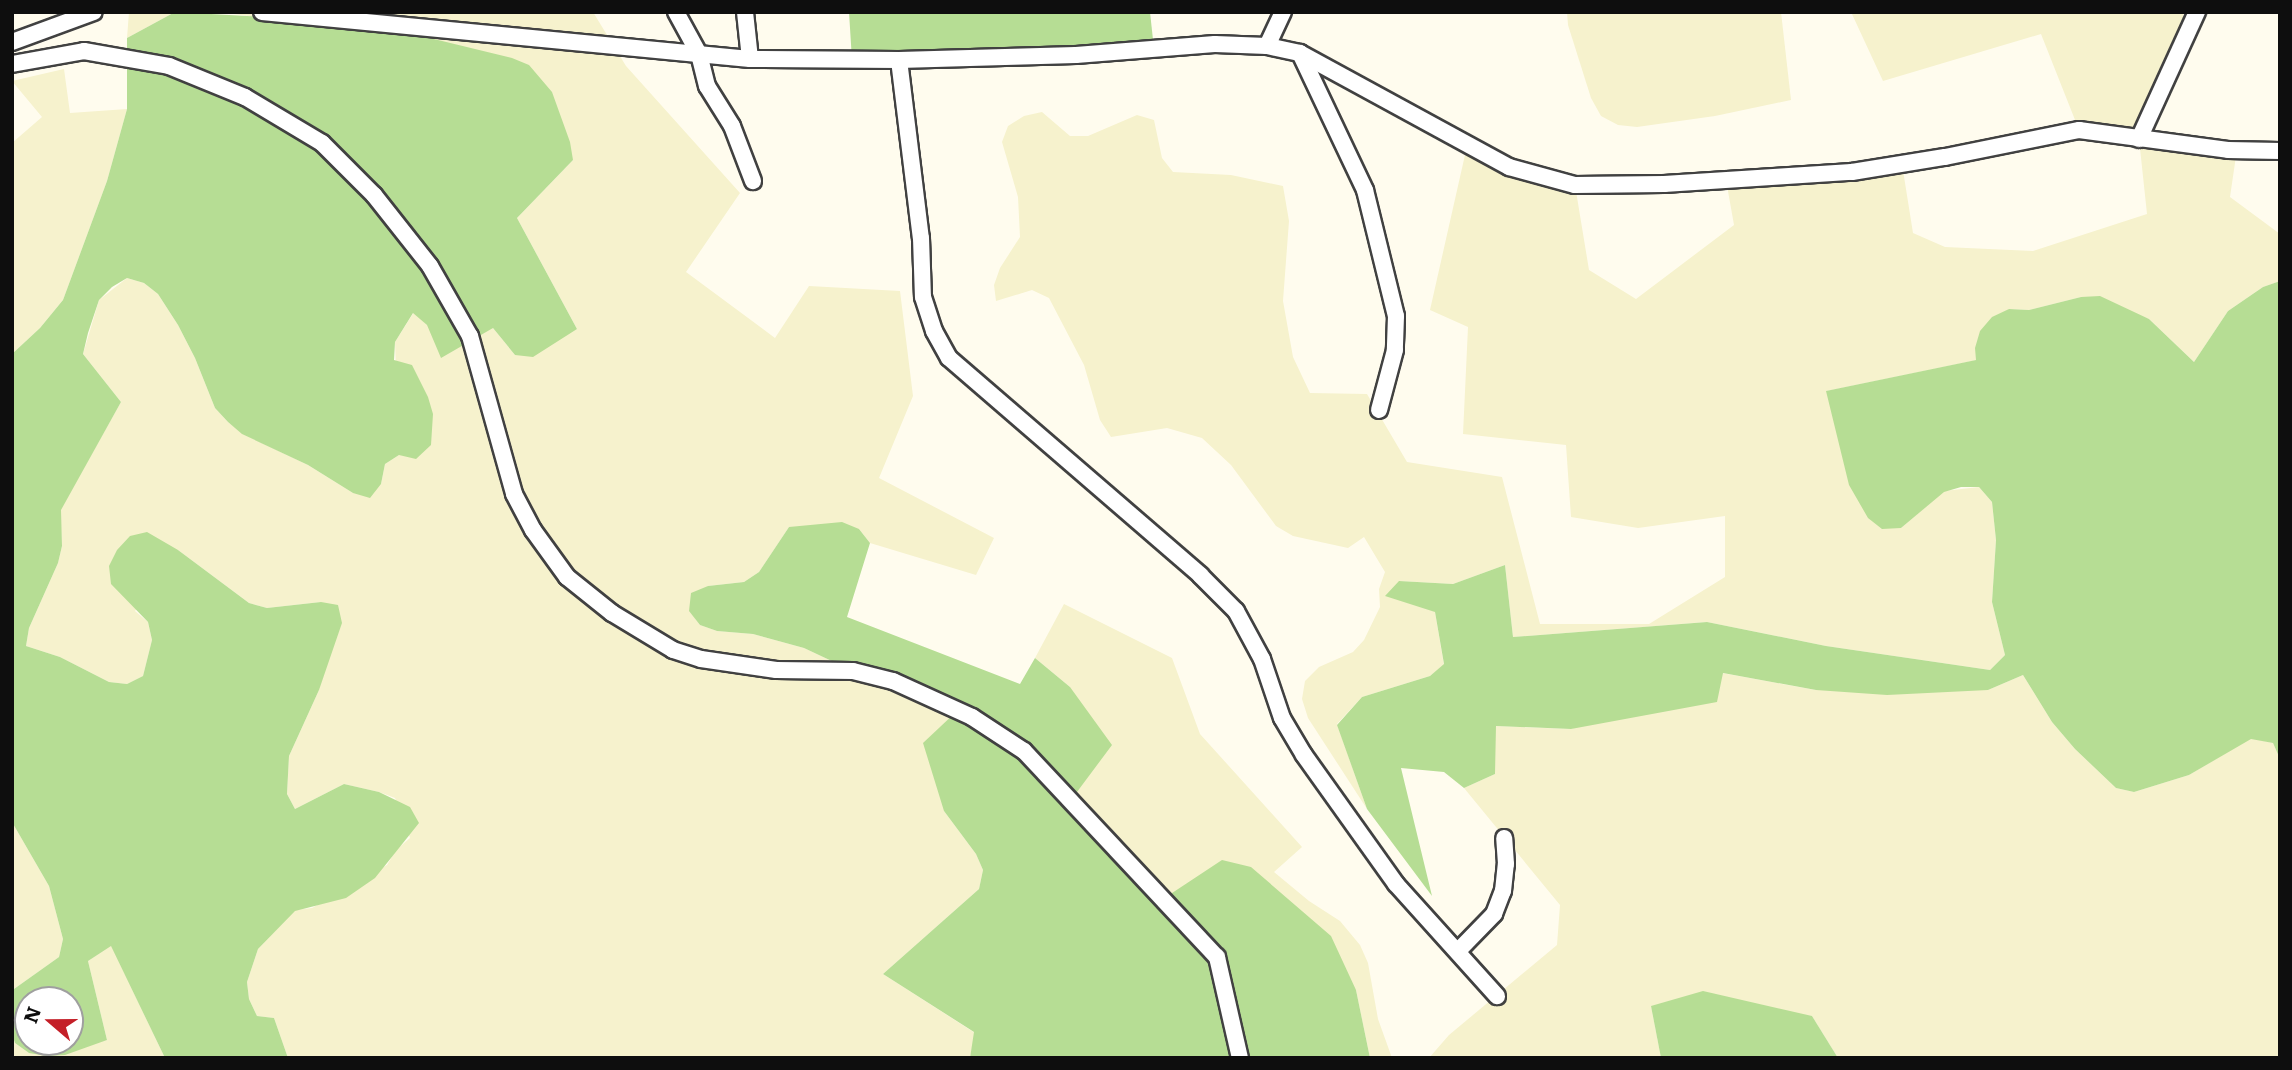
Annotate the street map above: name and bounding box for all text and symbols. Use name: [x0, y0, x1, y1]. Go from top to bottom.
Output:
north arrow: [14, 986, 84, 1056]
text: N: [15, 1002, 47, 1027]

